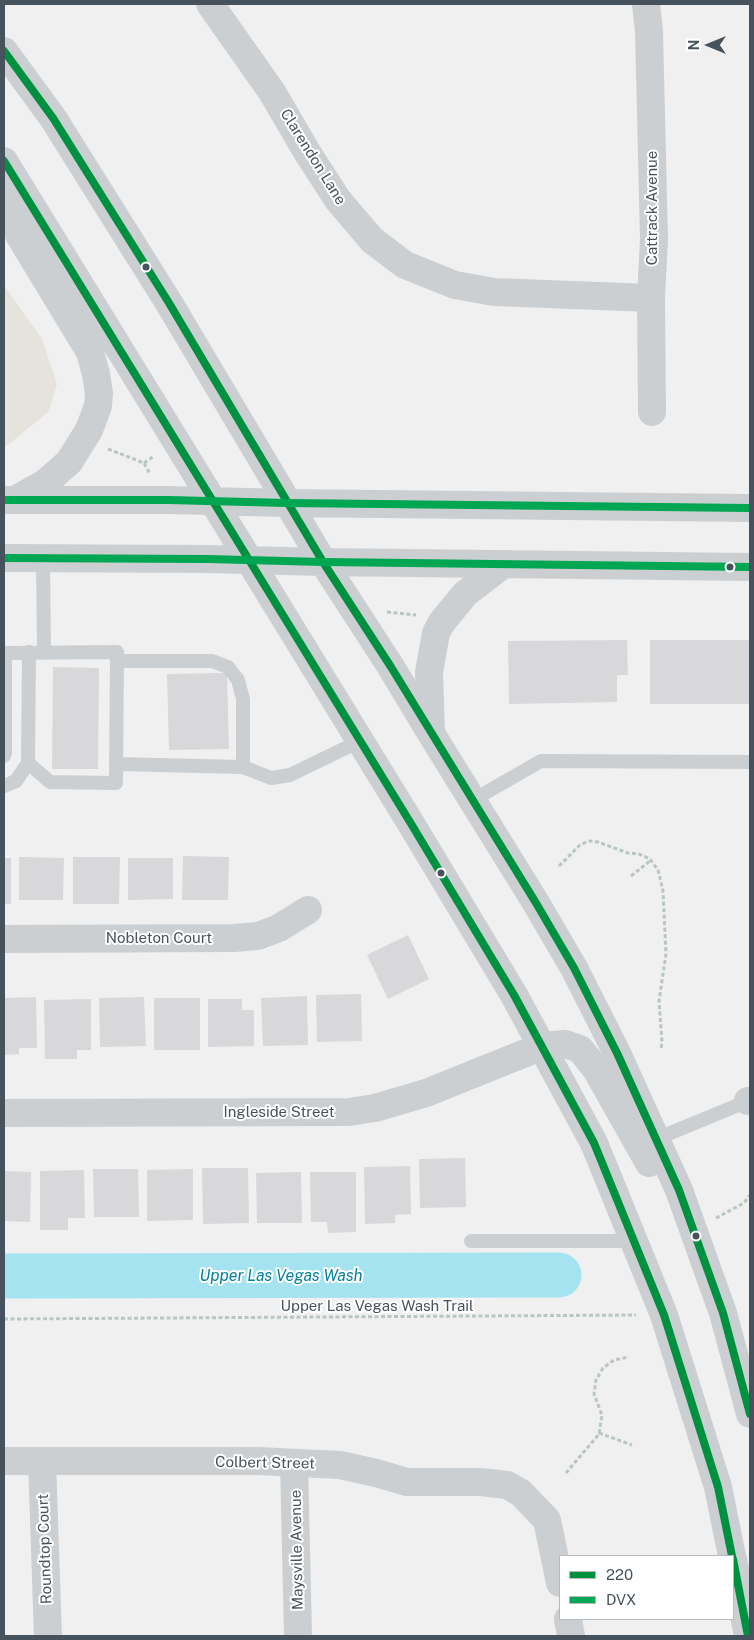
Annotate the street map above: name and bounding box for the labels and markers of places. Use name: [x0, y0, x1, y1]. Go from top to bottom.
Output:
unlabelled marker: [141, 262, 151, 272]
unlabelled marker: [725, 562, 735, 572]
unlabelled marker: [436, 868, 446, 878]
unlabelled marker: [691, 1231, 701, 1241]

